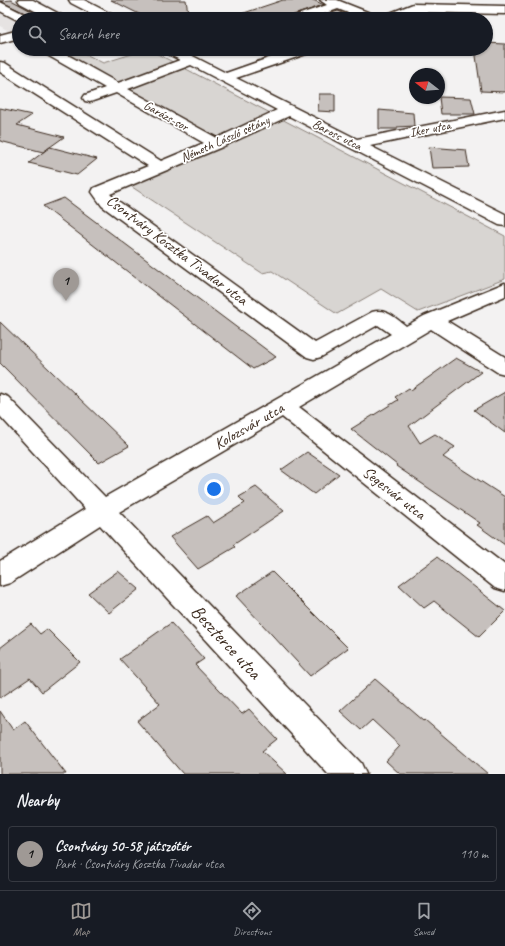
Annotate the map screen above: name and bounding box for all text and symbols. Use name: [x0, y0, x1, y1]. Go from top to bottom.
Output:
search box: [12, 12, 493, 56]
icon: search: [26, 23, 48, 45]
text: Search here: [58, 25, 119, 44]
north arrow: [409, 68, 445, 104]
street label: Garázs-sor: [141, 97, 192, 135]
street label: Németh László sétány: [178, 112, 273, 166]
street label: Baross utca: [310, 116, 365, 155]
street label: Iker utca: [408, 117, 454, 141]
street label: Csontváry Kosztka Tivadar utca: [102, 190, 252, 310]
pin: 1: [53, 268, 79, 301]
street label: Kolozsvár utca: [211, 397, 289, 454]
street label: Segesvár utca: [358, 462, 431, 525]
your location: [204, 479, 224, 499]
street label: Beszterce utca: [186, 600, 267, 685]
text: Nearby: [16, 790, 59, 811]
text: Csontváry 50-58 játszótér: [55, 837, 190, 856]
text: 1: [27, 846, 33, 862]
text: 110 m: [460, 846, 488, 862]
text: Park · Csontváry Kosztka Tivadar utca: [55, 856, 224, 872]
tab: Map: [70, 900, 92, 938]
tab: Directions: [233, 900, 272, 938]
tab: Saved: [413, 900, 435, 938]

